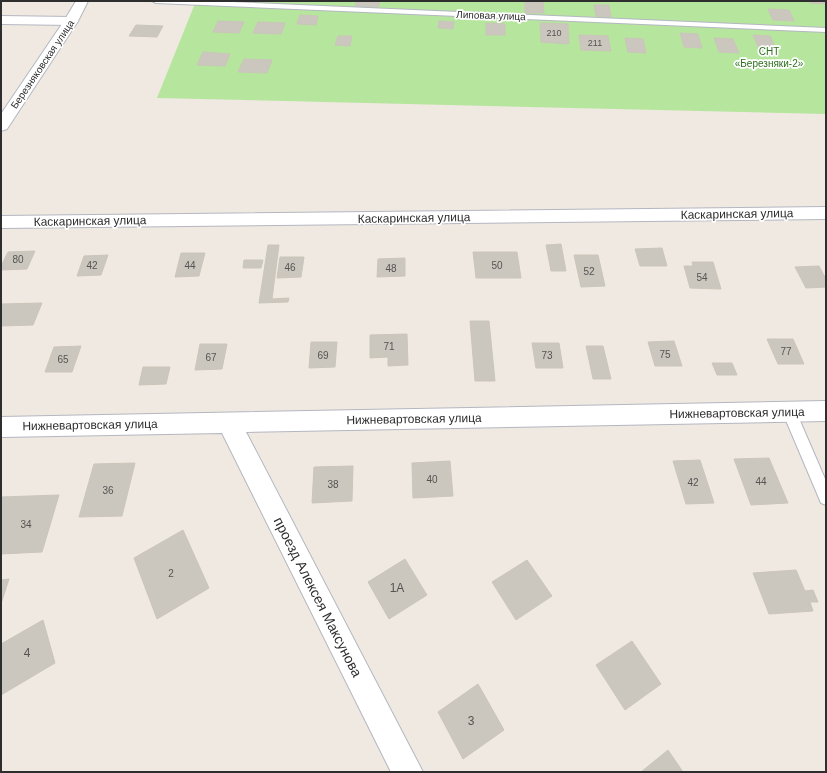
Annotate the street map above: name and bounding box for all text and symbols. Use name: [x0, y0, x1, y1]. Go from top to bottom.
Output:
street label: Липовая улица: [456, 9, 526, 22]
street label: Березняковская улица: [9, 17, 76, 111]
house number: 210: [546, 28, 562, 38]
house number: 211: [588, 38, 602, 48]
park label: СНТ «Березняки-2»: [735, 46, 804, 69]
street label: Каскаринская улица: [680, 206, 794, 222]
street label: Каскаринская улица: [357, 210, 471, 226]
street label: Каскаринская улица: [33, 213, 147, 229]
house number: 80: [12, 254, 24, 265]
house number: 42: [86, 260, 98, 271]
house number: 44: [184, 260, 196, 271]
house number: 50: [491, 260, 503, 271]
house number: 46: [284, 262, 296, 273]
house number: 48: [385, 263, 397, 274]
house number: 52: [583, 266, 595, 277]
house number: 54: [696, 272, 708, 283]
house number: 71: [383, 341, 395, 352]
house number: 77: [780, 346, 792, 357]
house number: 75: [659, 349, 671, 360]
house number: 69: [317, 350, 329, 361]
house number: 73: [541, 350, 553, 361]
house number: 67: [205, 352, 217, 363]
house number: 65: [57, 354, 69, 365]
street label: Нижневартовская улица: [669, 405, 805, 421]
street label: Нижневартовская улица: [346, 411, 482, 427]
street label: Нижневартовская улица: [22, 417, 158, 433]
house number: 40: [426, 474, 438, 485]
house number: 44: [755, 476, 767, 487]
house number: 42: [687, 477, 699, 488]
house number: 38: [327, 479, 339, 490]
house number: 36: [102, 485, 114, 496]
street label: проезд Алексея Максунова: [271, 514, 365, 680]
house number: 34: [20, 519, 32, 530]
house number: 2: [168, 568, 174, 579]
house number: 1А: [390, 581, 404, 595]
house number: 4: [24, 646, 31, 660]
house number: 3: [468, 714, 475, 728]

